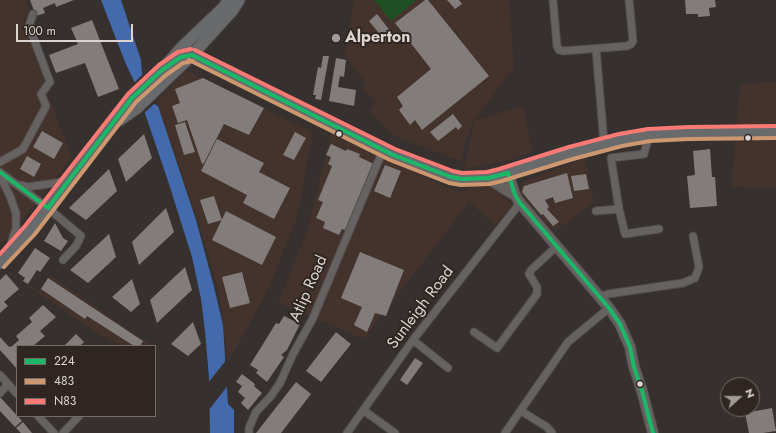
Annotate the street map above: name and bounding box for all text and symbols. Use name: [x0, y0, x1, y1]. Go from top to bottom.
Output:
scale bar: [18, 16, 135, 42]
text: 100 m: [23, 22, 56, 40]
place label: Alperton: [345, 28, 410, 48]
marker: Alperton: [330, 32, 342, 44]
unlabelled marker: [334, 129, 344, 139]
unlabelled marker: [743, 133, 753, 143]
street label: Atlip Road: [286, 253, 332, 325]
street label: Sunleigh Road: [384, 263, 458, 353]
legend: [16, 345, 156, 417]
text: 224: [54, 352, 75, 370]
text: 483: [54, 372, 74, 390]
north arrow: [720, 377, 760, 417]
unlabelled marker: [635, 379, 645, 389]
text: N: [741, 386, 759, 400]
text: N83: [54, 392, 76, 410]

